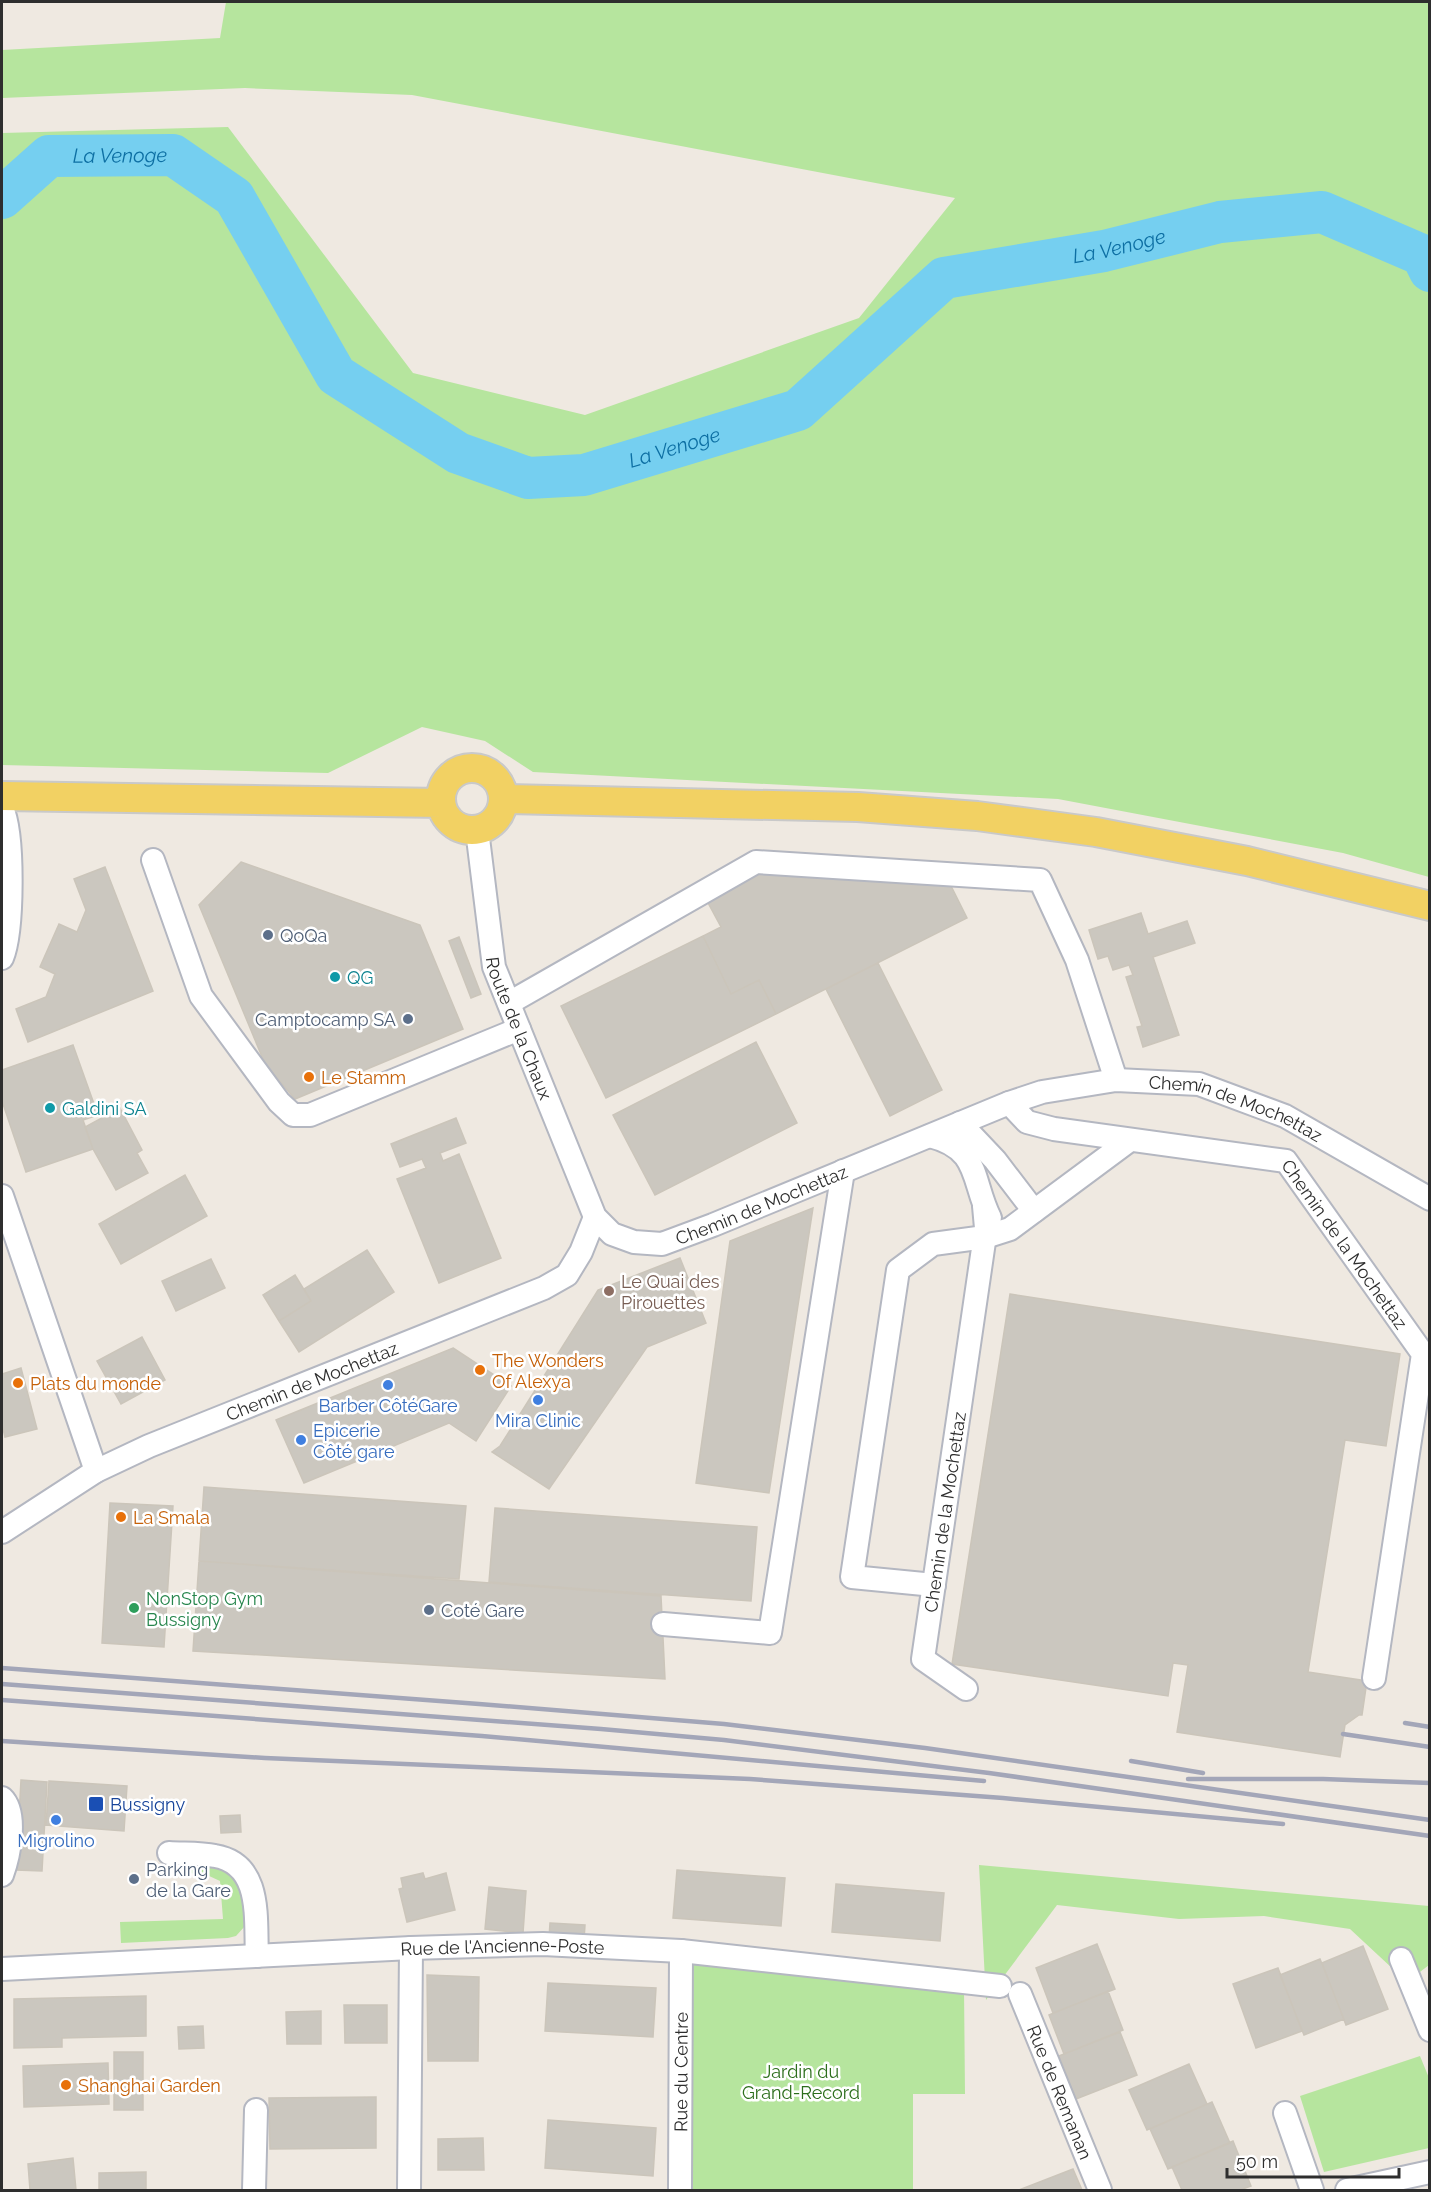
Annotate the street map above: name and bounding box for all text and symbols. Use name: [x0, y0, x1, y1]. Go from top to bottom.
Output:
water label: La Venoge: [73, 143, 168, 168]
water label: La Venoge: [1071, 224, 1168, 268]
water label: La Venoge: [626, 422, 723, 473]
place label: QoQa: [280, 925, 327, 946]
marker: QoQa: [261, 928, 275, 942]
street label: Route de la Chaux: [482, 956, 557, 1103]
place label: QG: [347, 967, 373, 988]
marker: QG: [328, 970, 342, 984]
place label: Camptocamp SA: [255, 1009, 396, 1030]
marker: Camptocamp SA: [401, 1012, 415, 1026]
place label: Le Stamm: [321, 1067, 406, 1088]
marker: Le Stamm: [302, 1070, 316, 1084]
street label: Chemin de Mochettaz: [1148, 1071, 1326, 1146]
place label: Galdini SA: [62, 1098, 147, 1119]
marker: Galdini SA: [43, 1101, 57, 1115]
street label: Chemin de la Mochettaz: [1278, 1155, 1412, 1333]
street label: Chemin de Mochettaz: [672, 1160, 850, 1249]
place label: Le Quai des Pirouettes: [621, 1271, 720, 1313]
marker: Le Quai des Pirouettes: [602, 1284, 616, 1298]
street label: Chemin de Mochettaz: [223, 1337, 401, 1425]
place label: The Wonders Of Alexya: [492, 1350, 604, 1392]
marker: The Wonders Of Alexya: [473, 1363, 487, 1377]
place label: Plats du monde: [30, 1373, 162, 1394]
marker: Plats du monde: [11, 1376, 25, 1390]
marker: Barber CôtéGare: [381, 1378, 395, 1392]
marker: Mira Clinic: [531, 1393, 545, 1407]
place label: Barber CôtéGare: [319, 1395, 458, 1416]
place label: Mira Clinic: [495, 1410, 581, 1431]
street label: Chemin de la Mochettaz: [919, 1410, 970, 1614]
place label: Epicerie Côté gare: [313, 1420, 395, 1462]
marker: Epicerie Côté gare: [294, 1433, 308, 1447]
place label: La Smala: [133, 1507, 210, 1528]
marker: La Smala: [114, 1510, 128, 1524]
place label: NonStop Gym Bussigny: [146, 1588, 263, 1630]
place label: Coté Gare: [441, 1600, 525, 1621]
marker: NonStop Gym Bussigny: [127, 1601, 141, 1615]
marker: Coté Gare: [422, 1603, 436, 1617]
place label: Bussigny: [110, 1794, 185, 1815]
marker: Bussigny: [87, 1795, 105, 1813]
marker: Migrolino: [49, 1813, 63, 1827]
place label: Migrolino: [17, 1830, 95, 1851]
place label: Parking de la Gare: [146, 1859, 231, 1901]
marker: Parking de la Gare: [127, 1872, 141, 1886]
street label: Rue de l'Ancienne-Poste: [400, 1933, 605, 1959]
street label: Rue du Centre: [670, 2012, 691, 2132]
street label: Rue de Remanan: [1023, 2022, 1097, 2162]
park label: Jardin du Grand-Record: [742, 2061, 860, 2103]
place label: Shanghai Garden: [78, 2075, 221, 2096]
marker: Shanghai Garden: [59, 2078, 73, 2092]
scale bar: [1227, 2141, 1400, 2179]
text: 50 m: [1236, 2151, 1278, 2172]

